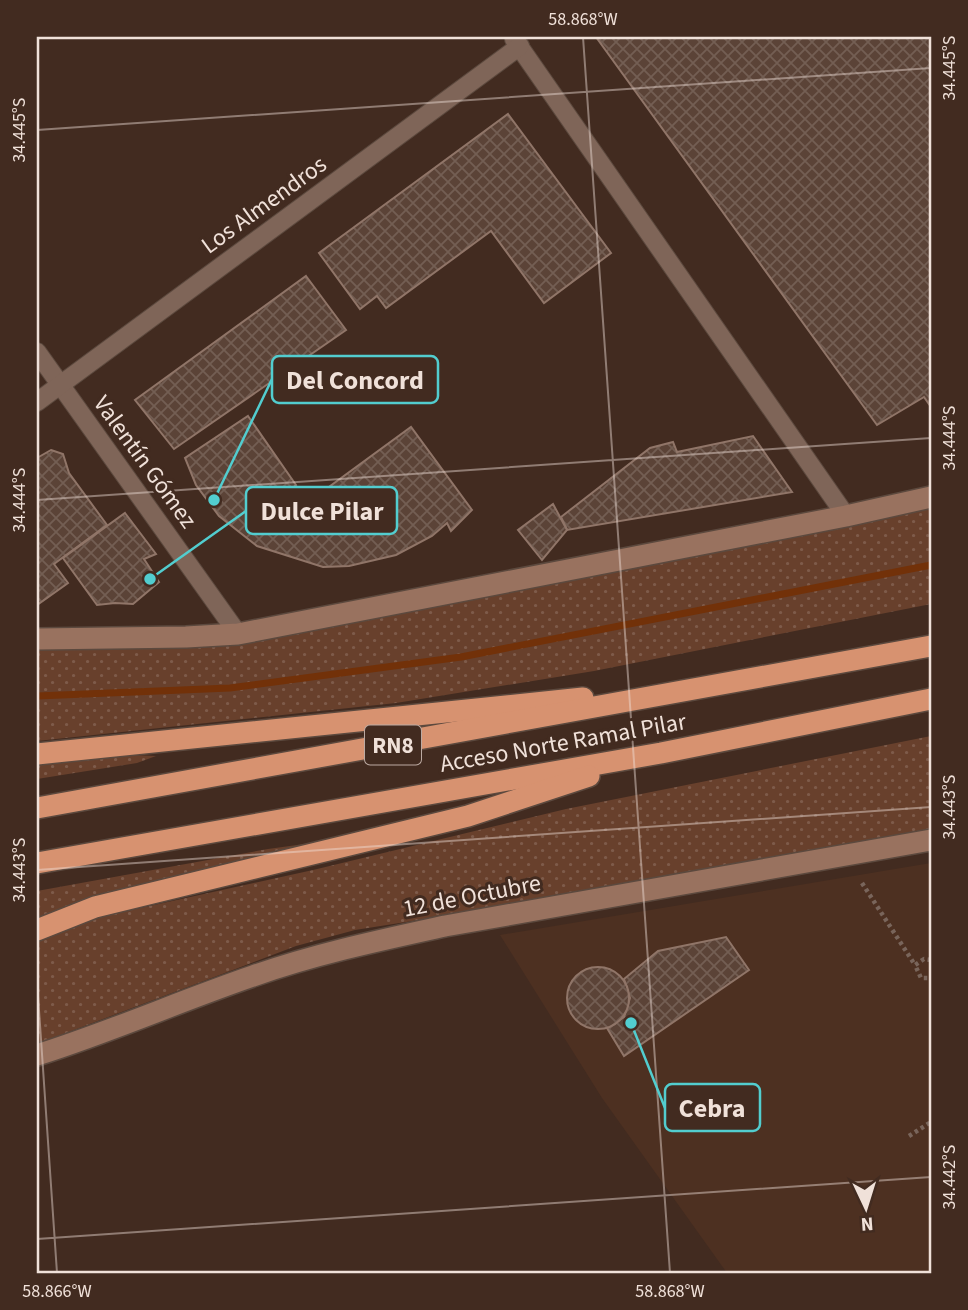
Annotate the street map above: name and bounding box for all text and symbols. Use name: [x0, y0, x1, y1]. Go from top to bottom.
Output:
text: 58.868°W: [548, 7, 618, 32]
text: 34.445°S: [937, 36, 962, 100]
text: 34.445°S: [7, 98, 32, 162]
street label: Los Almendros: [194, 147, 334, 263]
callout: Del Concord: [272, 356, 438, 403]
text: Del Concord: [286, 362, 424, 399]
street label: Valentín Gómez: [85, 388, 205, 536]
text: 34.444°S: [937, 406, 962, 470]
text: 34.444°S: [7, 468, 32, 532]
callout: Dulce Pilar: [246, 487, 397, 534]
text: Dulce Pilar: [261, 493, 384, 530]
street label: Acceso Norte Ramal Pilar: [437, 704, 690, 782]
road number: RN8: [365, 726, 421, 764]
text: 34.443°S: [937, 775, 962, 839]
text: 34.443°S: [7, 838, 32, 902]
street label: 12 de Octubre: [400, 865, 544, 927]
callout: Cebra: [665, 1084, 760, 1131]
text: Cebra: [679, 1090, 745, 1127]
text: 34.442°S: [937, 1145, 962, 1209]
north arrow: [832, 1174, 902, 1244]
text: N: [860, 1210, 874, 1237]
text: 58.866°W: [22, 1279, 92, 1304]
text: 58.868°W: [635, 1279, 705, 1304]

